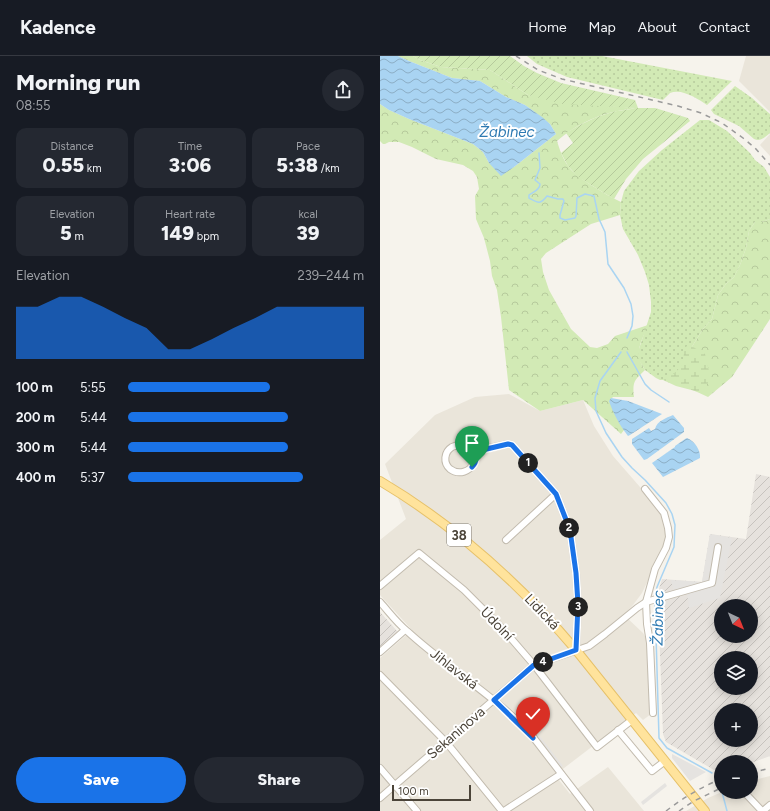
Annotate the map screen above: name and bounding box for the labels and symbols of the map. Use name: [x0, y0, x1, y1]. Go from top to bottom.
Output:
water label: Žabinec: [479, 123, 535, 141]
pin: [455, 426, 489, 467]
pin: 1: [518, 453, 538, 473]
pin: 2: [559, 518, 579, 538]
road number: 38: [447, 524, 471, 546]
water label: Žabinec: [649, 590, 667, 646]
street label: Lidická: [521, 591, 563, 633]
pin: 3: [568, 597, 588, 617]
north arrow: [714, 599, 758, 643]
street label: Údolní: [477, 604, 518, 645]
street label: Jihlavská: [427, 645, 481, 693]
pin: 4: [533, 652, 553, 672]
pin: [516, 697, 550, 738]
street label: Sekaninova: [424, 703, 488, 763]
scale bar: [392, 783, 471, 802]

